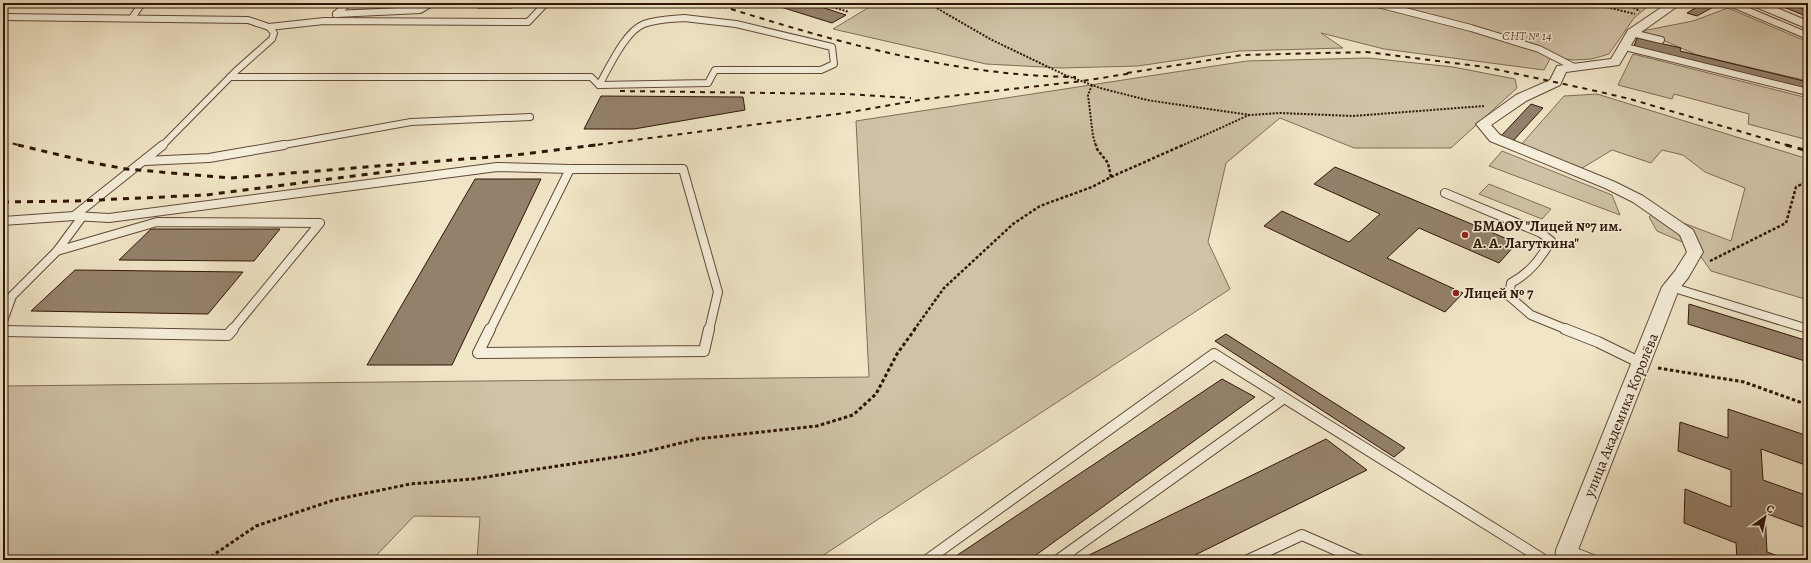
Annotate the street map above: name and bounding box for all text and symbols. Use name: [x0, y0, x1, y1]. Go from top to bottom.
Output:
park label: СНТ № 14: [1502, 27, 1552, 44]
place label: БМАОУ "Лицей №7 им. А. А. Лагуткина": [1472, 216, 1622, 253]
marker: БМАОУ "Лицей №7 им. А. А. Лагуткина": [1460, 230, 1470, 240]
place label: Лицей № 7: [1464, 283, 1534, 303]
marker: Лицей № 7: [1451, 288, 1461, 298]
street label: улица Академика Королёва: [1579, 330, 1663, 501]
north arrow: [1745, 497, 1785, 537]
text: С: [1763, 501, 1777, 517]

